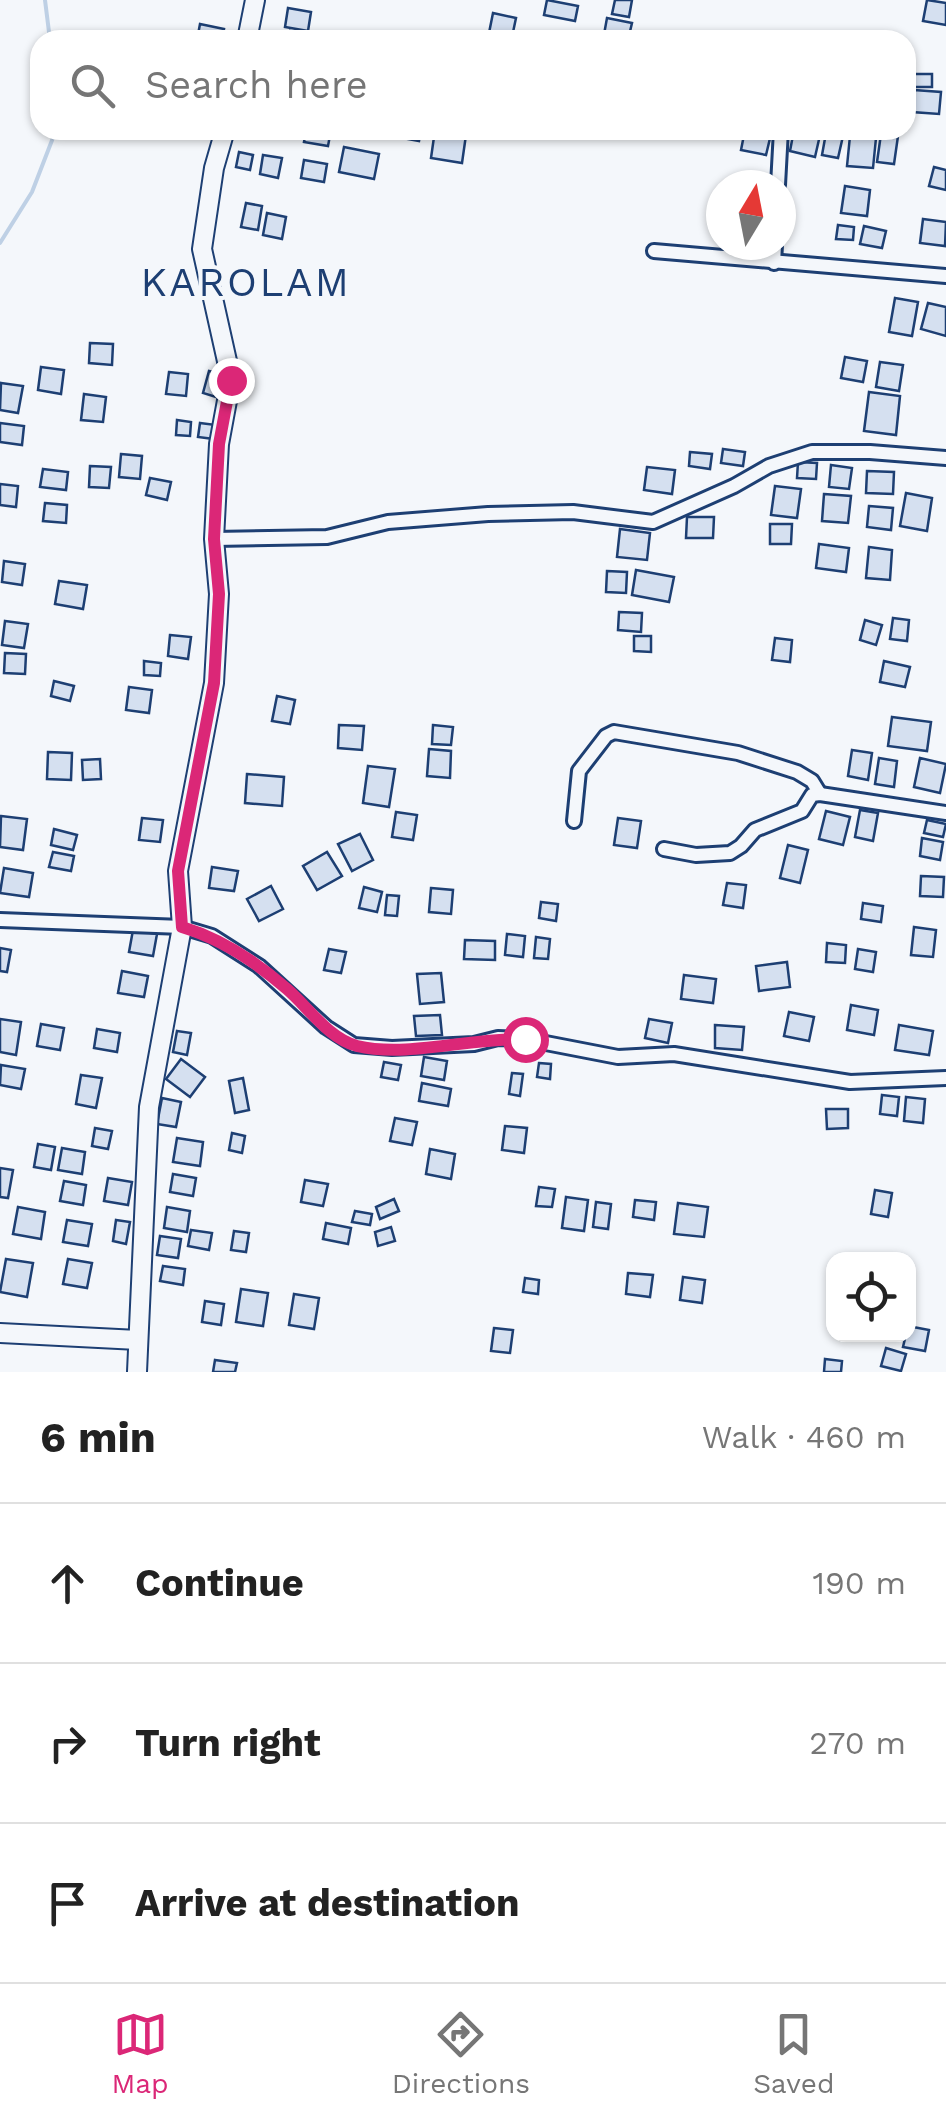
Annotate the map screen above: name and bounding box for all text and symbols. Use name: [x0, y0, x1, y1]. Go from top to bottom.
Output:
search box: [30, 30, 916, 140]
icon: search: [65, 58, 120, 113]
text: Search here: [145, 63, 368, 107]
north arrow: [706, 170, 796, 260]
district label: KAROLAM: [141, 259, 351, 306]
route end: [209, 358, 255, 404]
route start: [503, 1017, 549, 1063]
map controls: [826, 1252, 916, 1342]
button: locate: [826, 1252, 916, 1342]
text: 6 min: [40, 1413, 156, 1462]
text: Walk · 460 m: [702, 1418, 906, 1456]
icon: ahead: [40, 1556, 95, 1611]
text: Continue: [135, 1561, 304, 1605]
text: 190 m: [812, 1564, 906, 1602]
icon: right: [40, 1716, 95, 1771]
text: Turn right: [135, 1721, 321, 1765]
text: 270 m: [809, 1724, 906, 1762]
icon: arrive: [40, 1876, 95, 1931]
text: Arrive at destination: [135, 1881, 520, 1925]
tab: Map: [112, 2007, 169, 2100]
tab: Directions: [392, 2007, 530, 2100]
tab: Saved: [753, 2007, 834, 2100]

